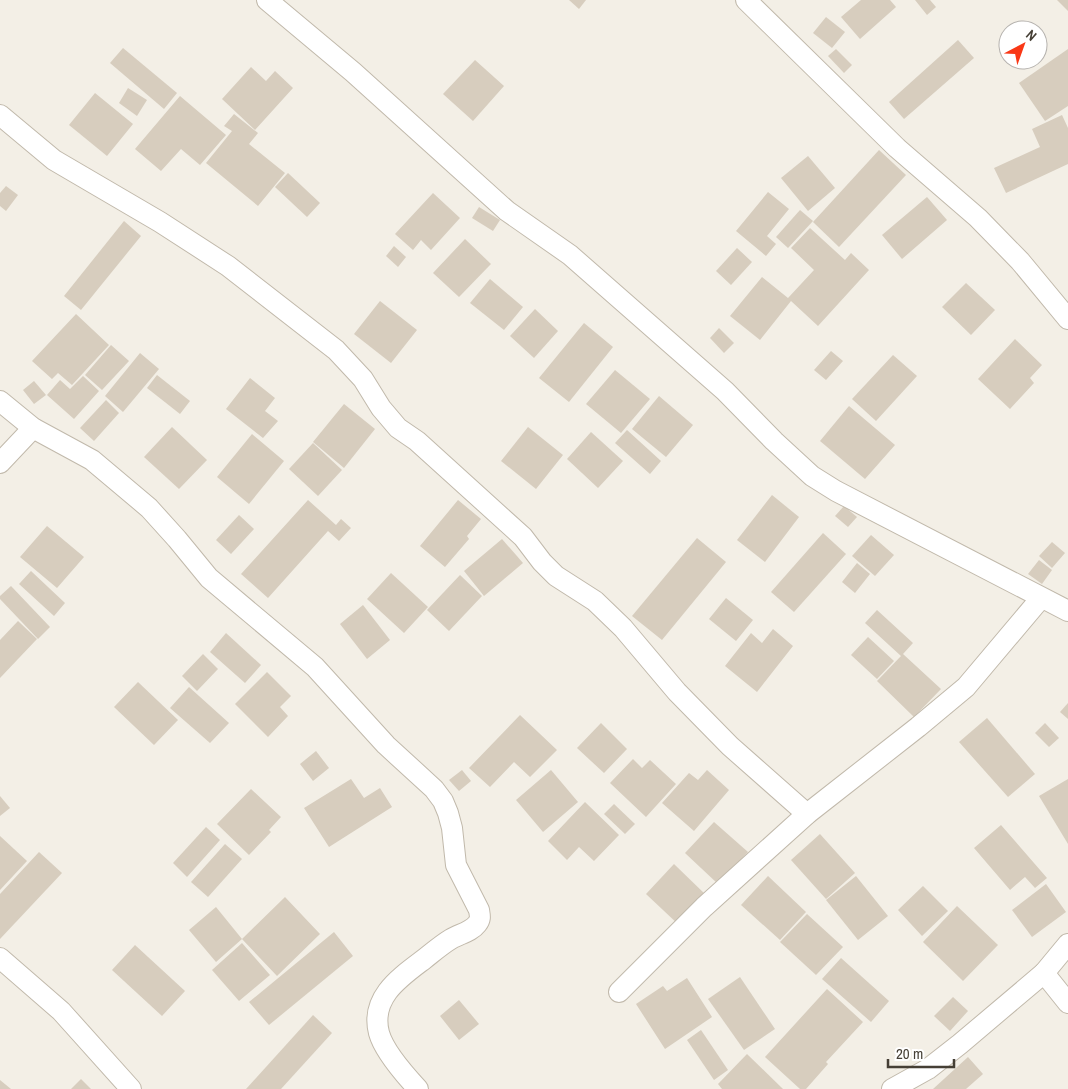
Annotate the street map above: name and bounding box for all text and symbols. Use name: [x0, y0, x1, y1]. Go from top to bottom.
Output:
north arrow: [998, 20, 1048, 70]
text: N: [1022, 26, 1041, 45]
scale bar: [888, 1036, 954, 1068]
text: 20 m: [896, 1043, 923, 1064]

